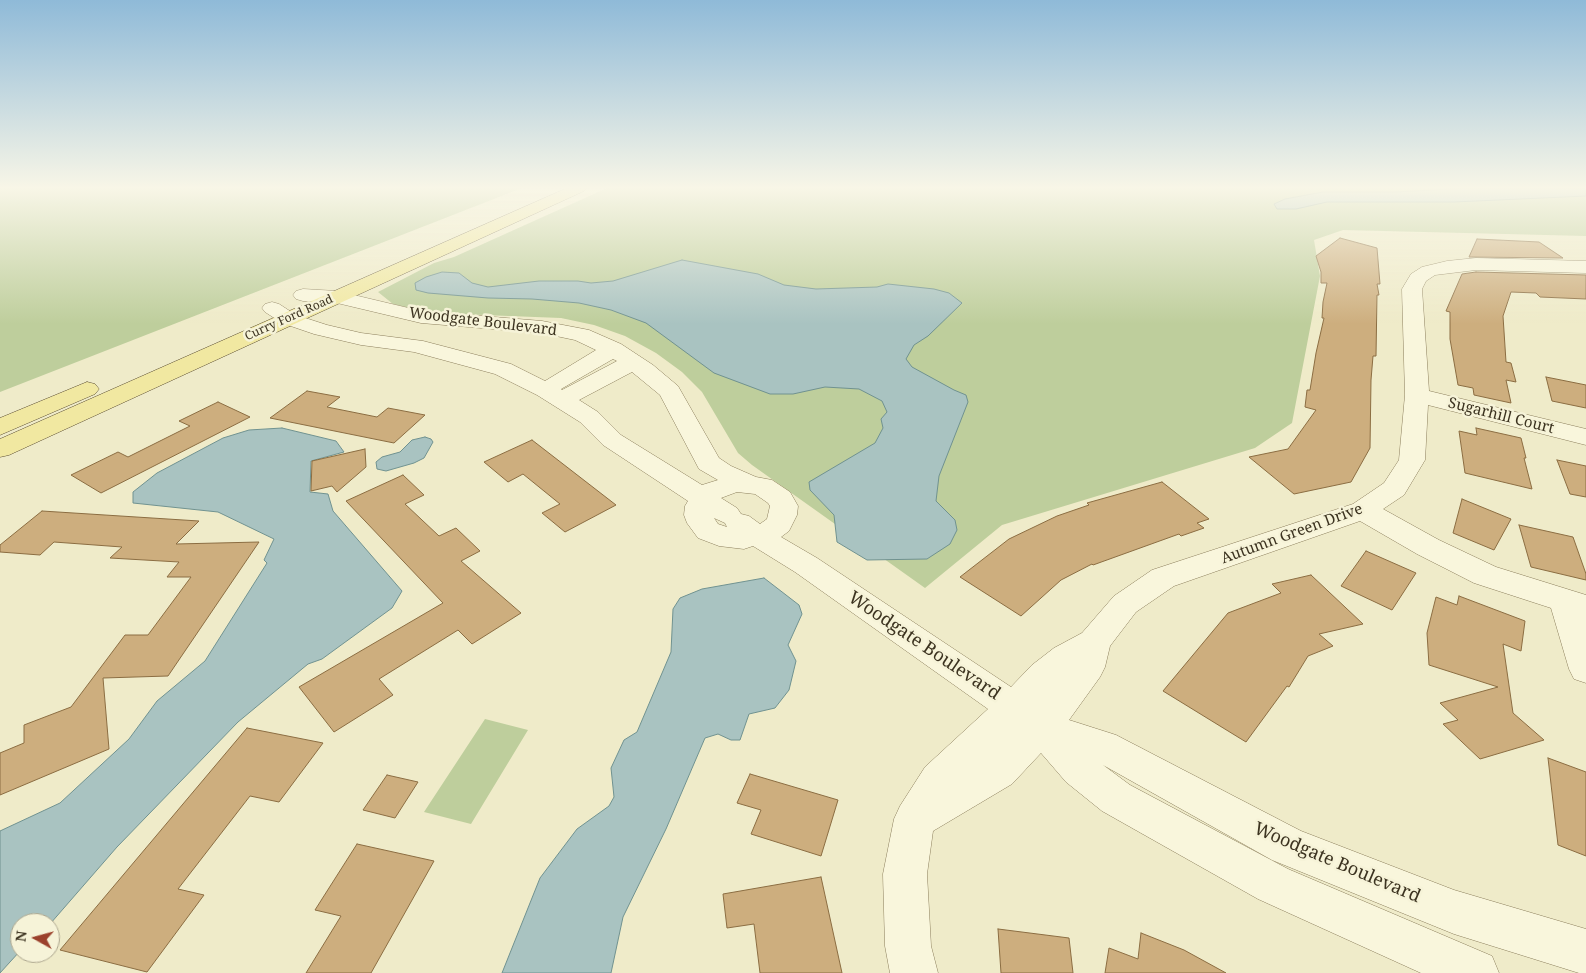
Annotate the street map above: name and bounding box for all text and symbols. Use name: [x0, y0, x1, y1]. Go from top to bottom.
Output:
street label: Curry Ford Road: [243, 292, 335, 344]
street label: Woodgate Boulevard: [408, 304, 558, 340]
street label: Sugarhill Court: [1446, 394, 1556, 438]
street label: Autumn Green Drive: [1219, 500, 1365, 568]
street label: Woodgate Boulevard: [844, 587, 1004, 705]
street label: Woodgate Boulevard: [1250, 818, 1424, 908]
north arrow: [10, 913, 60, 963]
text: N: [11, 930, 31, 943]

